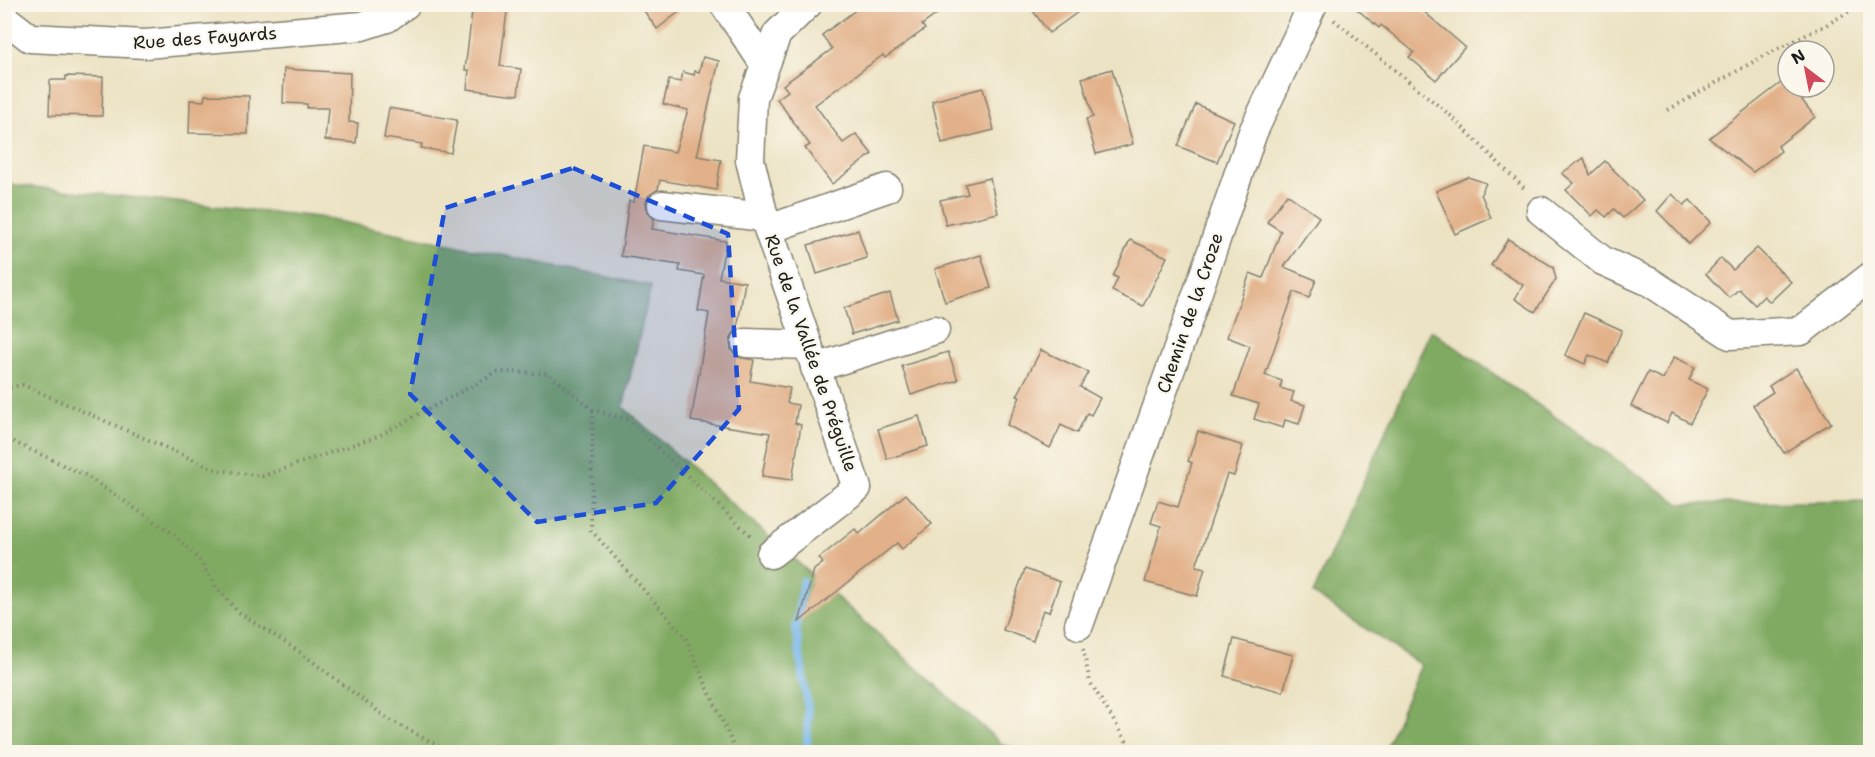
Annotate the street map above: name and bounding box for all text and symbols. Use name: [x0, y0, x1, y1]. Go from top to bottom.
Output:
street label: Rue des Fayards: [132, 21, 278, 55]
north arrow: [1776, 39, 1836, 99]
text: N: [1787, 44, 1809, 69]
street label: Chemin de la Croze: [1151, 230, 1229, 396]
street label: Rue de la Vallée de Préguille: [759, 231, 863, 475]

